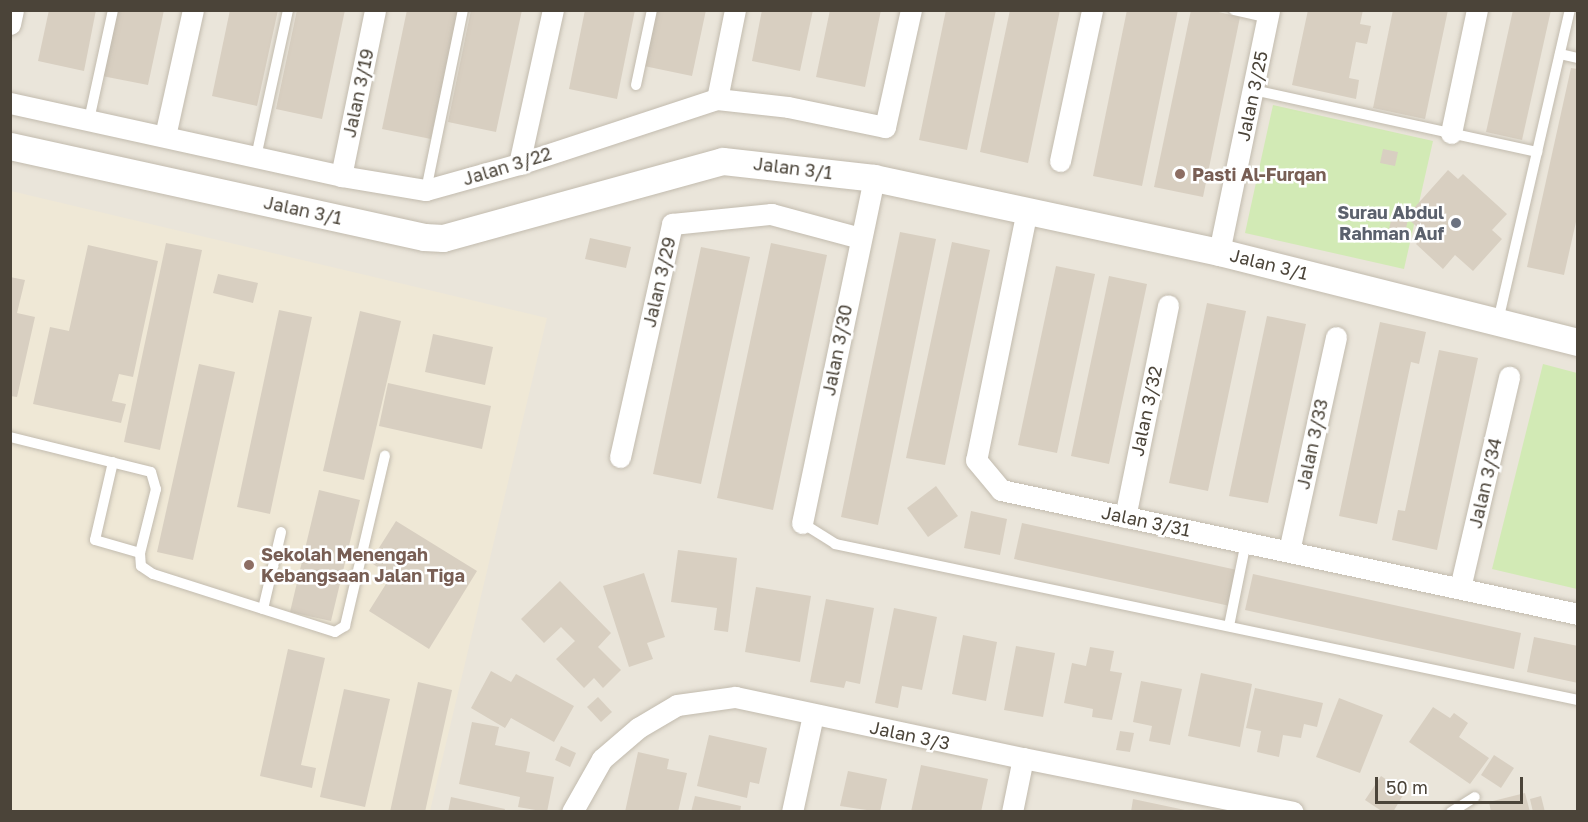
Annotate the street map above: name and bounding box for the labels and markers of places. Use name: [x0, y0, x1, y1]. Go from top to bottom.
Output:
place label: Pasti Al-Furqan: [1192, 163, 1326, 185]
marker: Pasti Al-Furqan: [1173, 167, 1187, 181]
place label: Surau Abdul Rahman Auf: [1337, 202, 1444, 244]
marker: Surau Abdul Rahman Auf: [1449, 216, 1463, 230]
place label: Sekolah Menengah Kebangsaan Jalan Tiga: [261, 544, 465, 586]
marker: Sekolah Menengah Kebangsaan Jalan Tiga: [242, 558, 256, 572]

